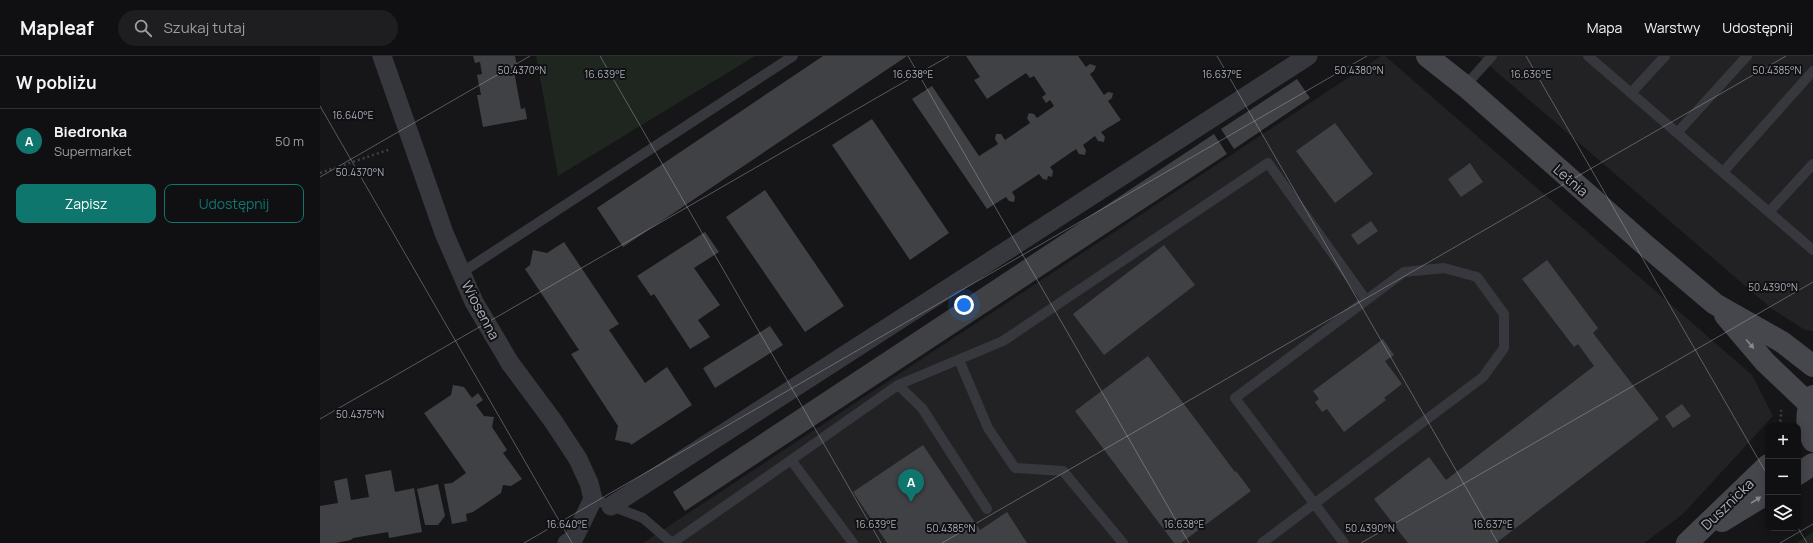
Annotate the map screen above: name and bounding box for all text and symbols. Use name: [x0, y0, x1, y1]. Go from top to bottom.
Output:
search box: [118, 10, 398, 46]
text: Mapleaf: [20, 15, 94, 41]
icon: search: [132, 17, 154, 39]
text: Szukaj tutaj: [164, 17, 245, 38]
text: Mapa: [1587, 18, 1622, 37]
text: Warstwy: [1644, 18, 1700, 37]
text: Udostępnij: [1722, 18, 1793, 37]
text: 50.4370°N: [498, 63, 546, 77]
text: 50.4380°N: [1334, 63, 1384, 77]
text: 50.4385°N: [1753, 63, 1802, 77]
text: 16.639°E: [585, 67, 626, 81]
text: 16.638°E: [893, 67, 933, 81]
text: 16.637°E: [1202, 67, 1242, 81]
text: 16.636°E: [1511, 67, 1552, 81]
text: W pobliżu: [16, 71, 97, 94]
text: 16.640°E: [332, 108, 374, 122]
text: Biedronka: [54, 121, 127, 142]
text: A: [25, 132, 33, 150]
text: 50 m: [275, 132, 304, 150]
text: Supermarket: [54, 142, 132, 160]
street label: Letnia: [1550, 160, 1592, 200]
text: 50.4370°N: [336, 165, 384, 179]
button: Zapisz: [16, 184, 156, 223]
button: Udostępnij: [164, 184, 304, 223]
street label: Wiosenna: [458, 277, 504, 343]
text: 50.4390°N: [1748, 280, 1798, 294]
your location: [954, 295, 974, 315]
one-way arrow: [1745, 339, 1754, 350]
text: 50.4375°N: [336, 407, 384, 421]
map controls: [1765, 423, 1801, 531]
button: +: [1765, 423, 1801, 459]
button: −: [1765, 459, 1801, 495]
pin: A: [898, 469, 924, 502]
street label: Dusznicka: [1696, 474, 1758, 534]
button: layers: [1765, 495, 1801, 531]
one-way arrow: [1750, 497, 1762, 504]
text: 16.640°E: [546, 517, 588, 531]
text: 16.639°E: [856, 517, 897, 531]
text: 16.638°E: [1164, 517, 1204, 531]
text: 16.637°E: [1473, 517, 1513, 531]
text: 50.4385°N: [927, 521, 976, 535]
text: 50.4390°N: [1345, 521, 1395, 535]

